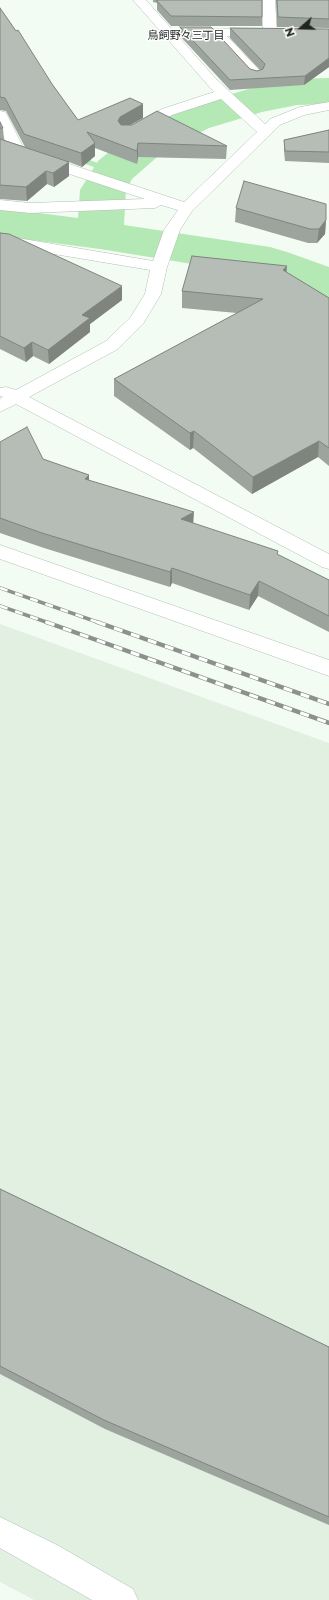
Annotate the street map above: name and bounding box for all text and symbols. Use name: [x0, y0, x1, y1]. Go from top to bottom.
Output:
north arrow: [281, 8, 321, 48]
text: N: [282, 26, 298, 39]
district label: 鳥飼野々三丁目: [148, 29, 224, 43]

